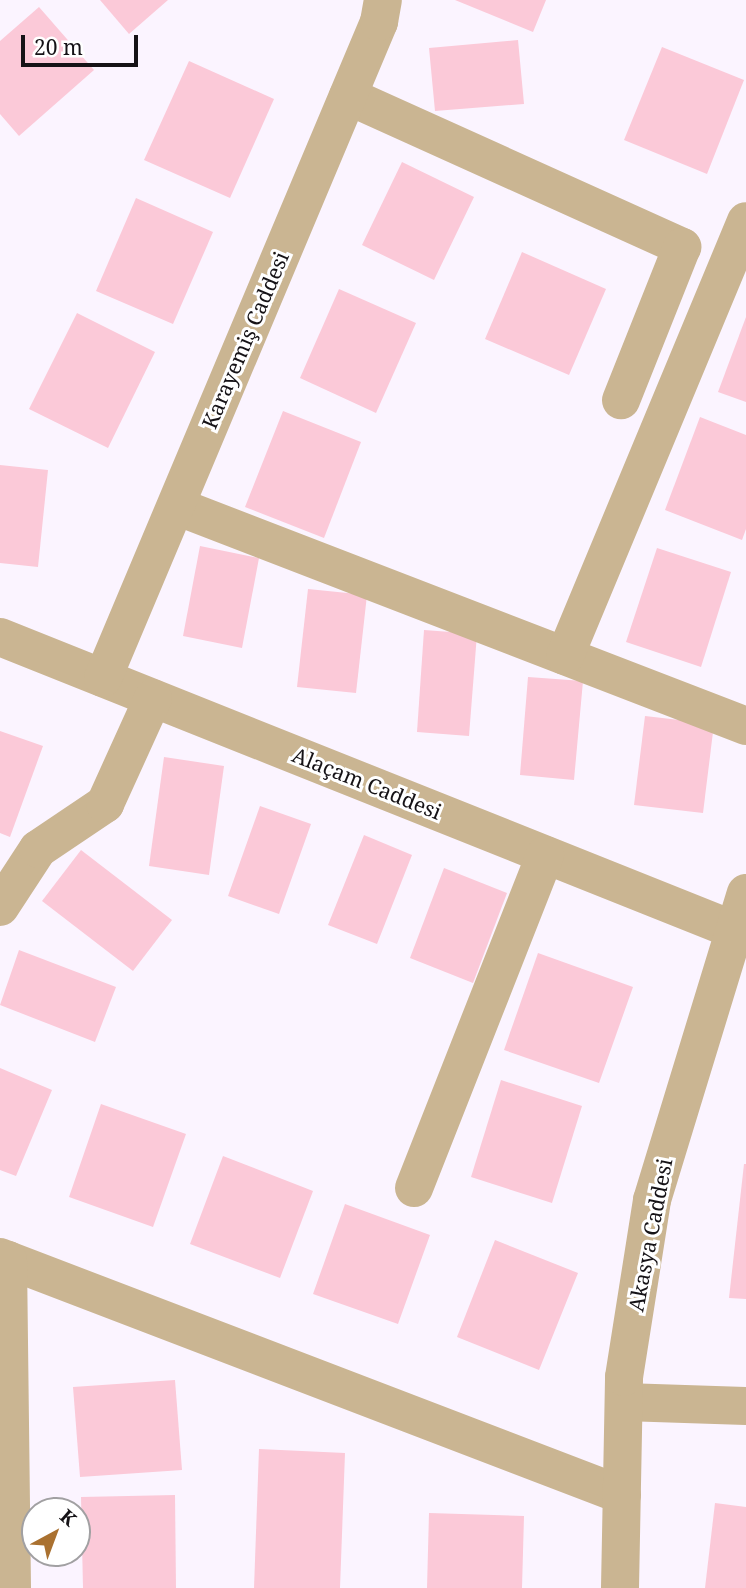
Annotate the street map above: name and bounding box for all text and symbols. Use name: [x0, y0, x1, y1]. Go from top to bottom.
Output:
scale bar: [24, 21, 142, 65]
text: 20 m: [34, 33, 83, 61]
street label: Karayemiş Caddesi: [196, 248, 294, 432]
street label: Alaçam Caddesi: [289, 742, 445, 824]
street label: Akasya Caddesi: [623, 1156, 677, 1314]
north arrow: [21, 1497, 91, 1567]
text: K: [55, 1503, 82, 1532]

